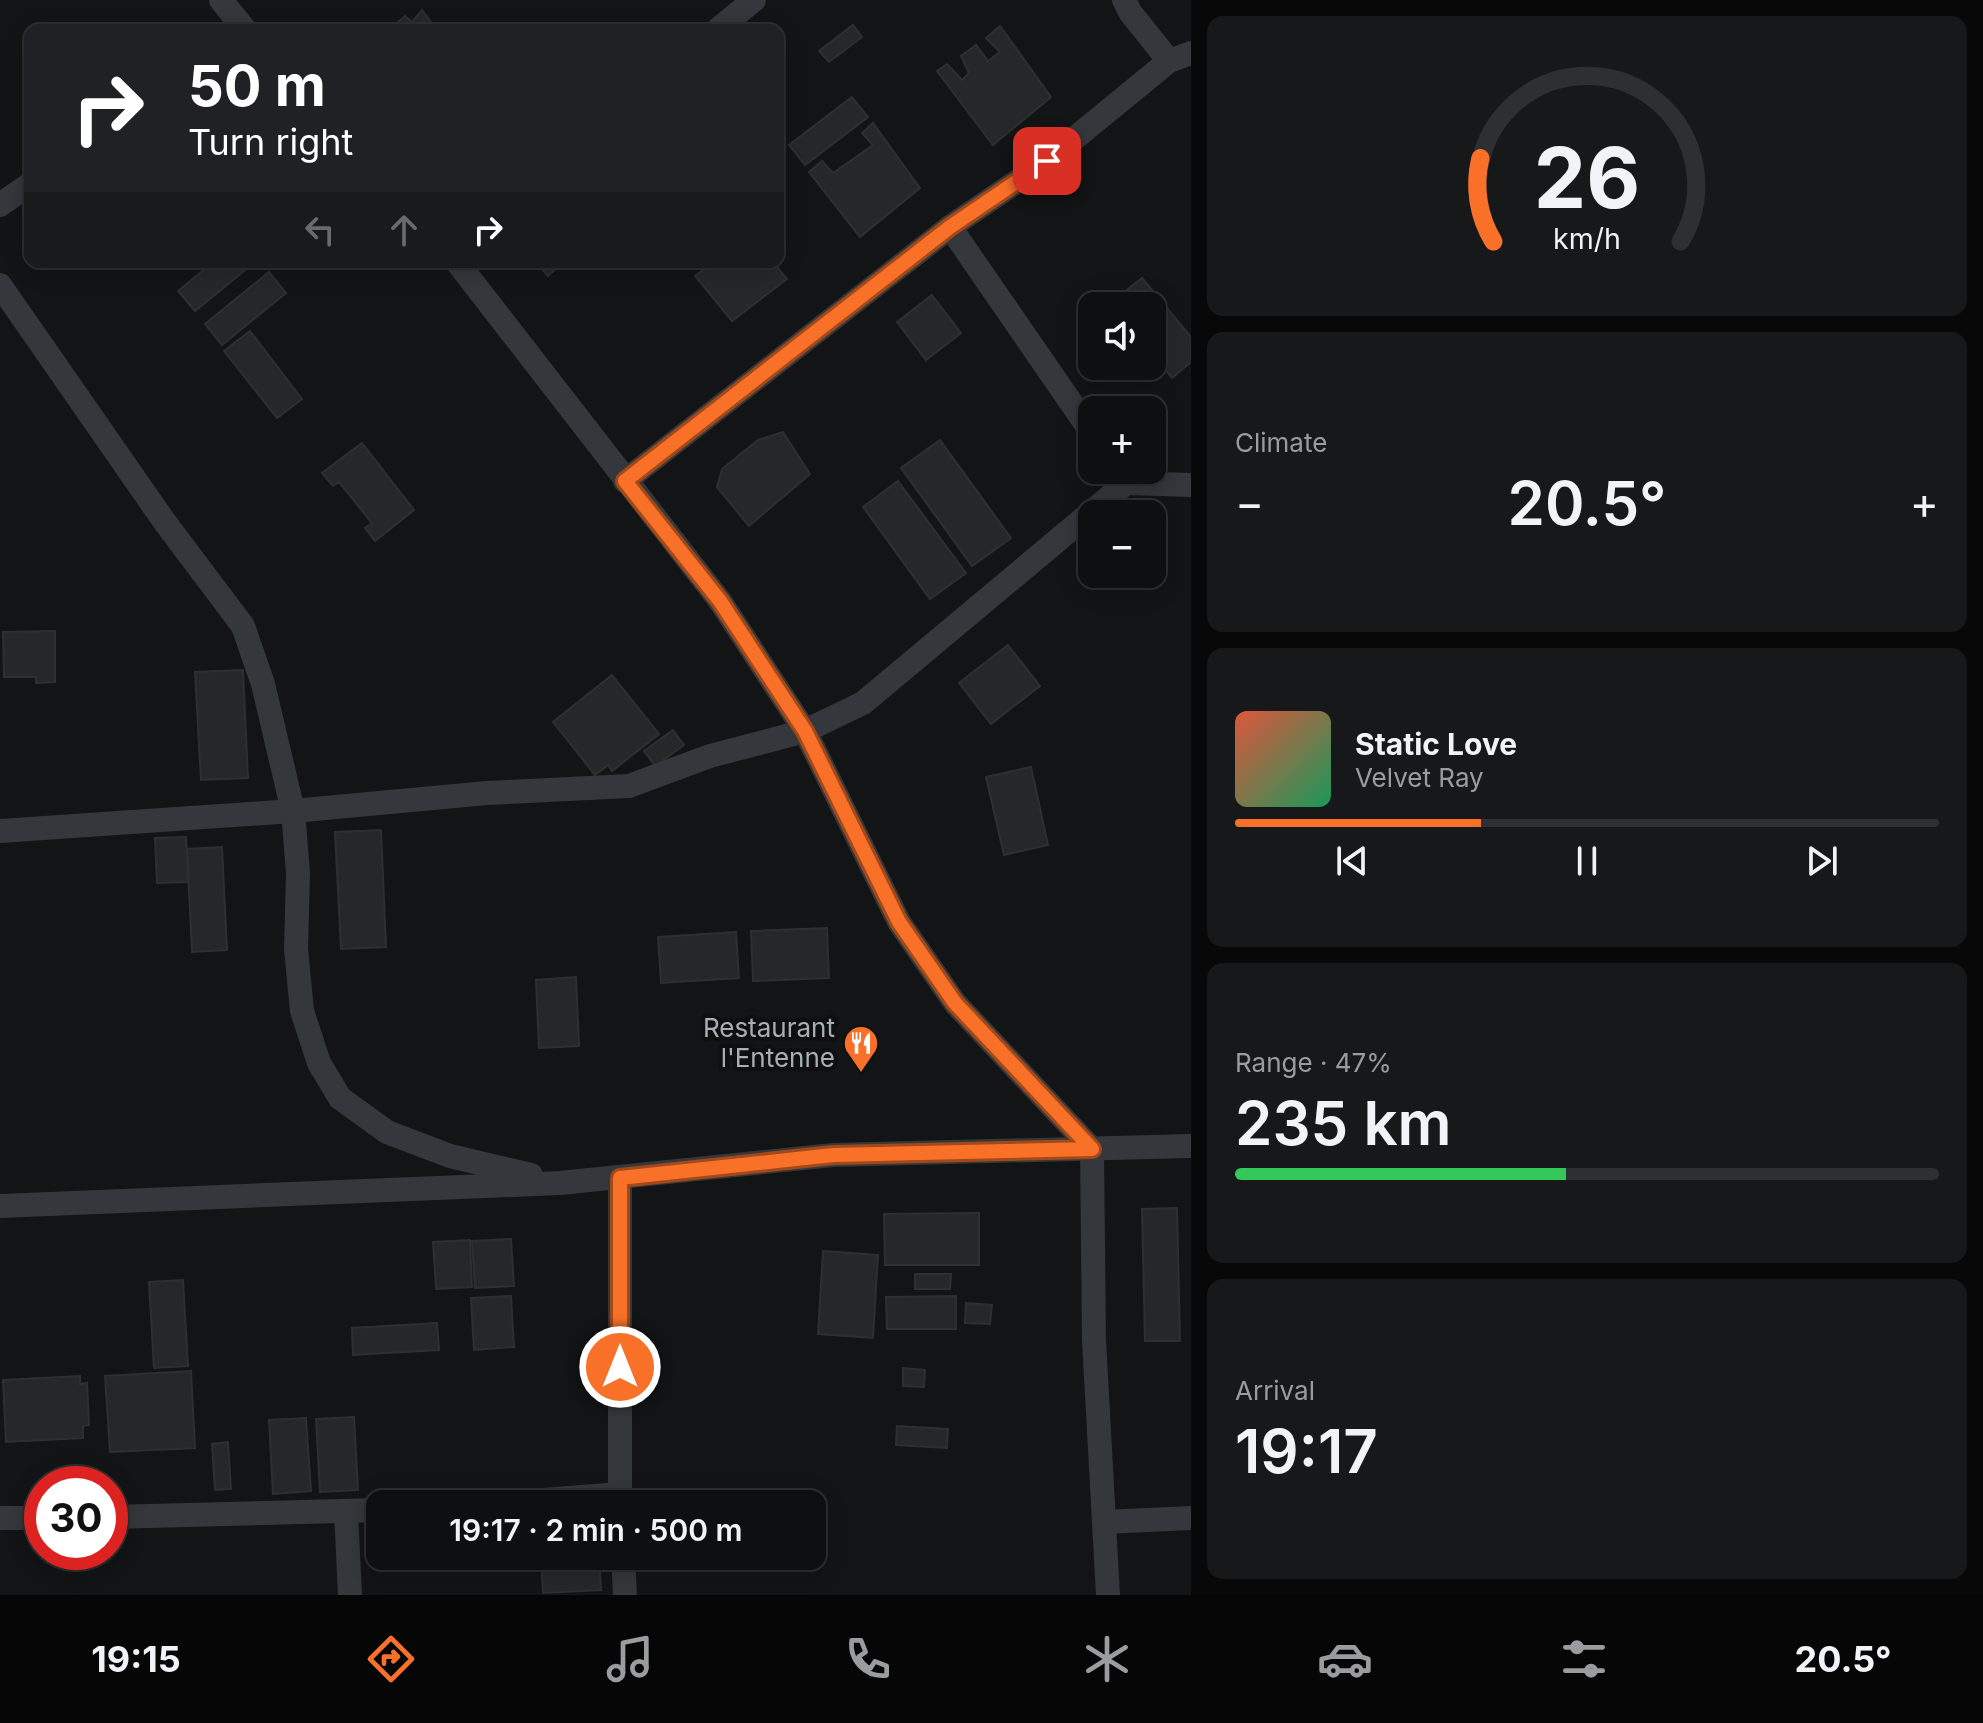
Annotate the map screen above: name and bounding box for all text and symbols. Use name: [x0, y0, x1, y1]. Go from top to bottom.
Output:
text: 50 m: [188, 52, 326, 120]
icon: right: [56, 56, 160, 160]
text: Turn right: [188, 120, 353, 164]
text: 26: [1534, 126, 1640, 227]
pin: [1013, 127, 1081, 195]
icon: arrive: [1025, 139, 1069, 183]
icon: left: [298, 208, 342, 252]
icon: ahead: [382, 208, 426, 252]
icon: right: [466, 208, 510, 252]
text: km/h: [1553, 221, 1621, 256]
map controls: [1078, 292, 1166, 588]
button: sound: [1078, 292, 1166, 380]
button: +: [1078, 396, 1166, 484]
text: Climate: [1235, 427, 1327, 458]
text: 20.5°: [1508, 467, 1666, 539]
text: −: [1235, 476, 1264, 530]
text: +: [1910, 476, 1939, 530]
button: −: [1078, 500, 1166, 588]
text: Static Love: [1355, 726, 1517, 762]
text: Velvet Ray: [1355, 762, 1484, 793]
icon: previous: [1330, 839, 1374, 883]
icon: pause: [1565, 839, 1609, 883]
icon: next: [1800, 839, 1844, 883]
place label: Restaurant l'Entenne: [703, 1012, 835, 1073]
restaurant icon: Restaurant l'Entenne: [842, 1024, 880, 1074]
text: Range · 47%: [1235, 1047, 1392, 1078]
text: 235 km: [1235, 1087, 1452, 1159]
position arrow: [578, 1325, 662, 1409]
text: Arrival: [1235, 1375, 1315, 1406]
text: 19:17: [1235, 1415, 1378, 1487]
speed limit sign: 30: [24, 1466, 128, 1570]
text: 19:17 · 2 min · 500 m: [449, 1512, 743, 1548]
icon: directions: [363, 1631, 419, 1687]
icon: music: [602, 1631, 658, 1687]
icon: phone: [840, 1631, 896, 1687]
icon: climate: [1079, 1631, 1135, 1687]
icon: car: [1317, 1631, 1373, 1687]
icon: filters: [1556, 1631, 1612, 1687]
text: 19:15: [91, 1637, 181, 1681]
text: 20.5°: [1795, 1637, 1892, 1681]

